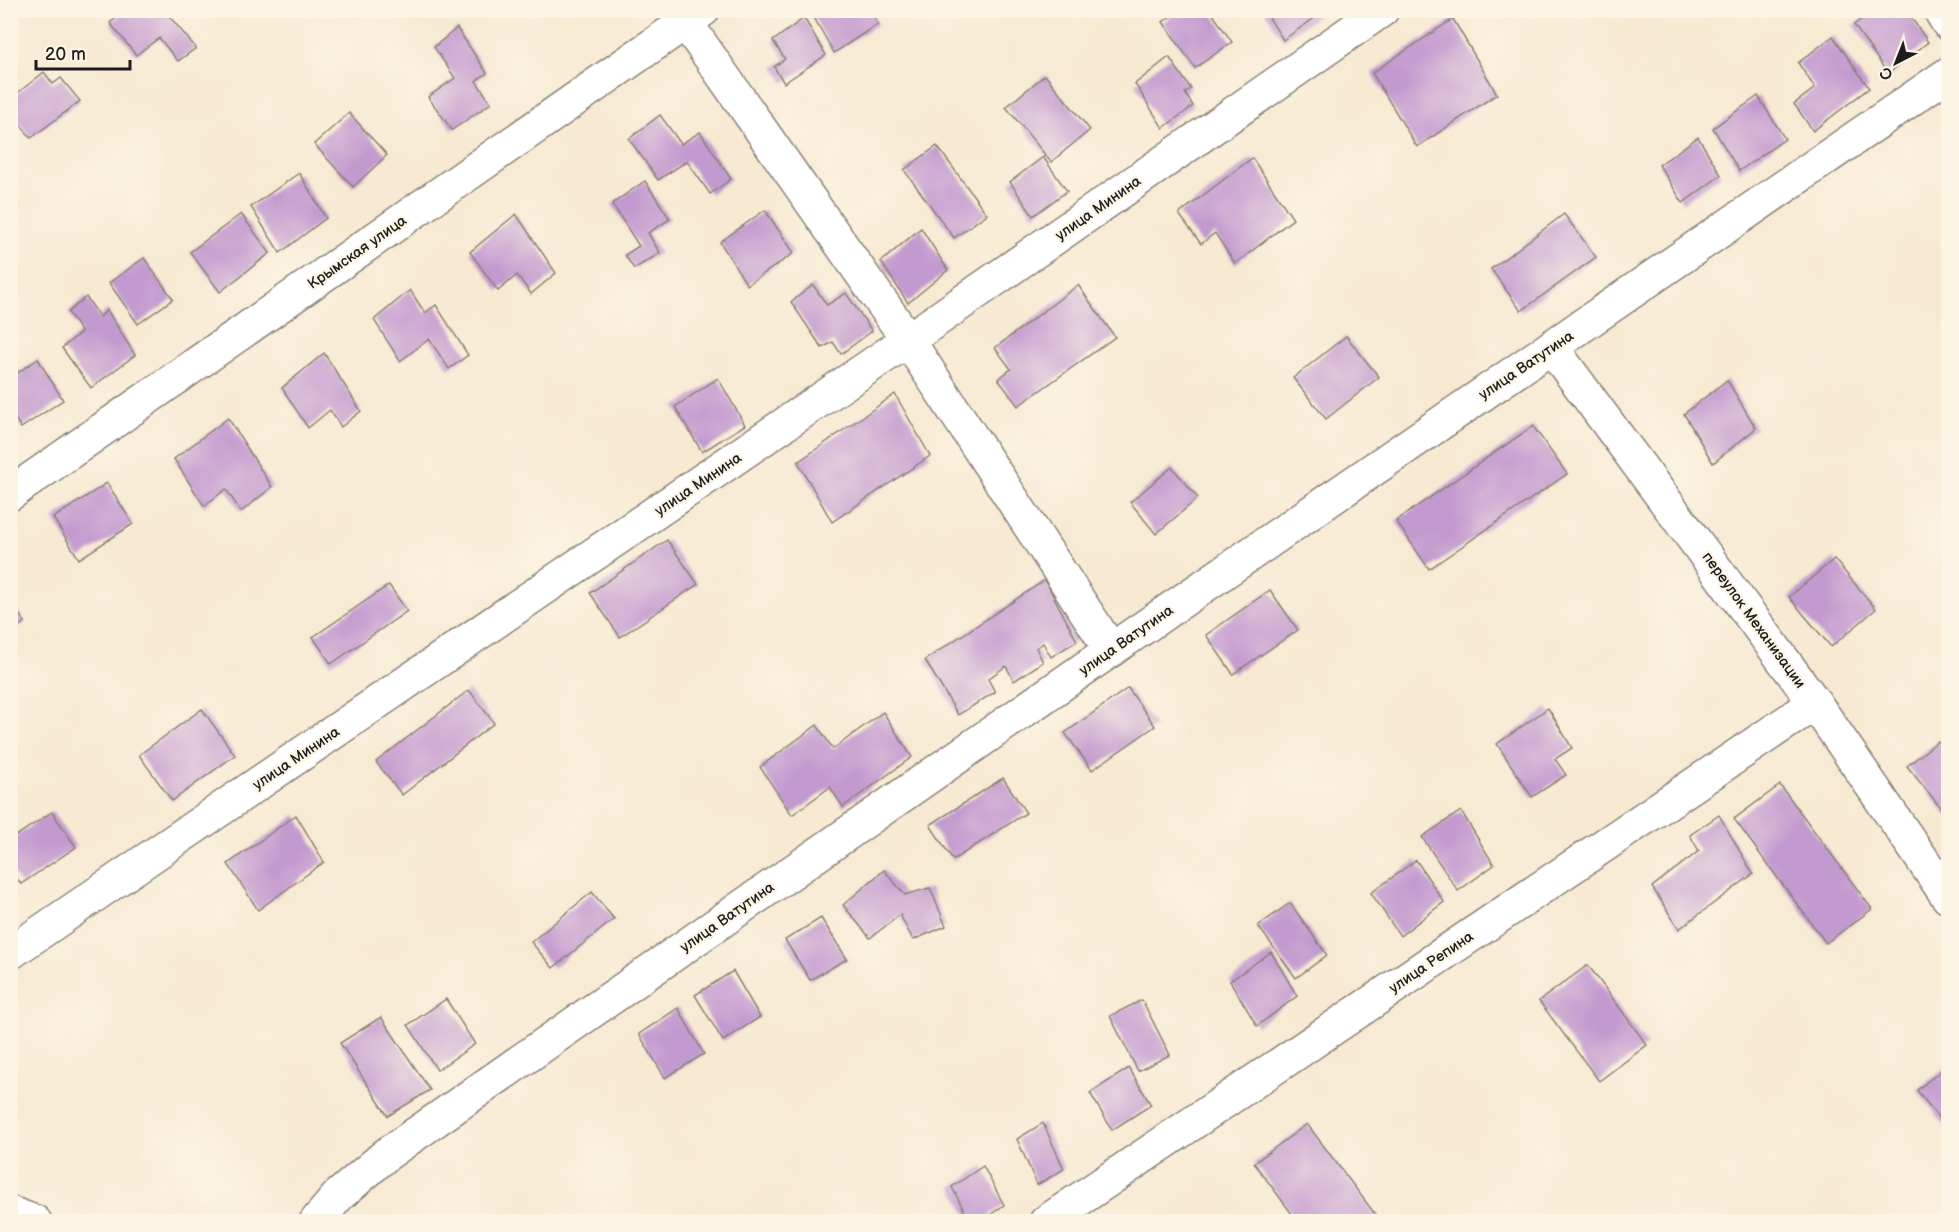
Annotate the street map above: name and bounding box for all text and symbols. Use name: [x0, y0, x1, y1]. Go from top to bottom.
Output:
scale bar: [36, 33, 130, 71]
north arrow: [1866, 33, 1926, 93]
text: 20 m: [45, 44, 86, 65]
text: С: [1876, 62, 1897, 84]
street label: улица Минина: [1052, 172, 1145, 245]
street label: Крымская улица: [304, 211, 411, 294]
street label: улица Ватутина: [1475, 327, 1578, 404]
street label: улица Минина: [651, 448, 745, 520]
street label: переулок Механизации: [1698, 548, 1809, 692]
street label: улица Ватутина: [1076, 601, 1177, 680]
street label: улица Минина: [249, 722, 343, 794]
street label: улица Ватутина: [677, 878, 778, 957]
street label: улица Репина: [1385, 927, 1477, 998]

